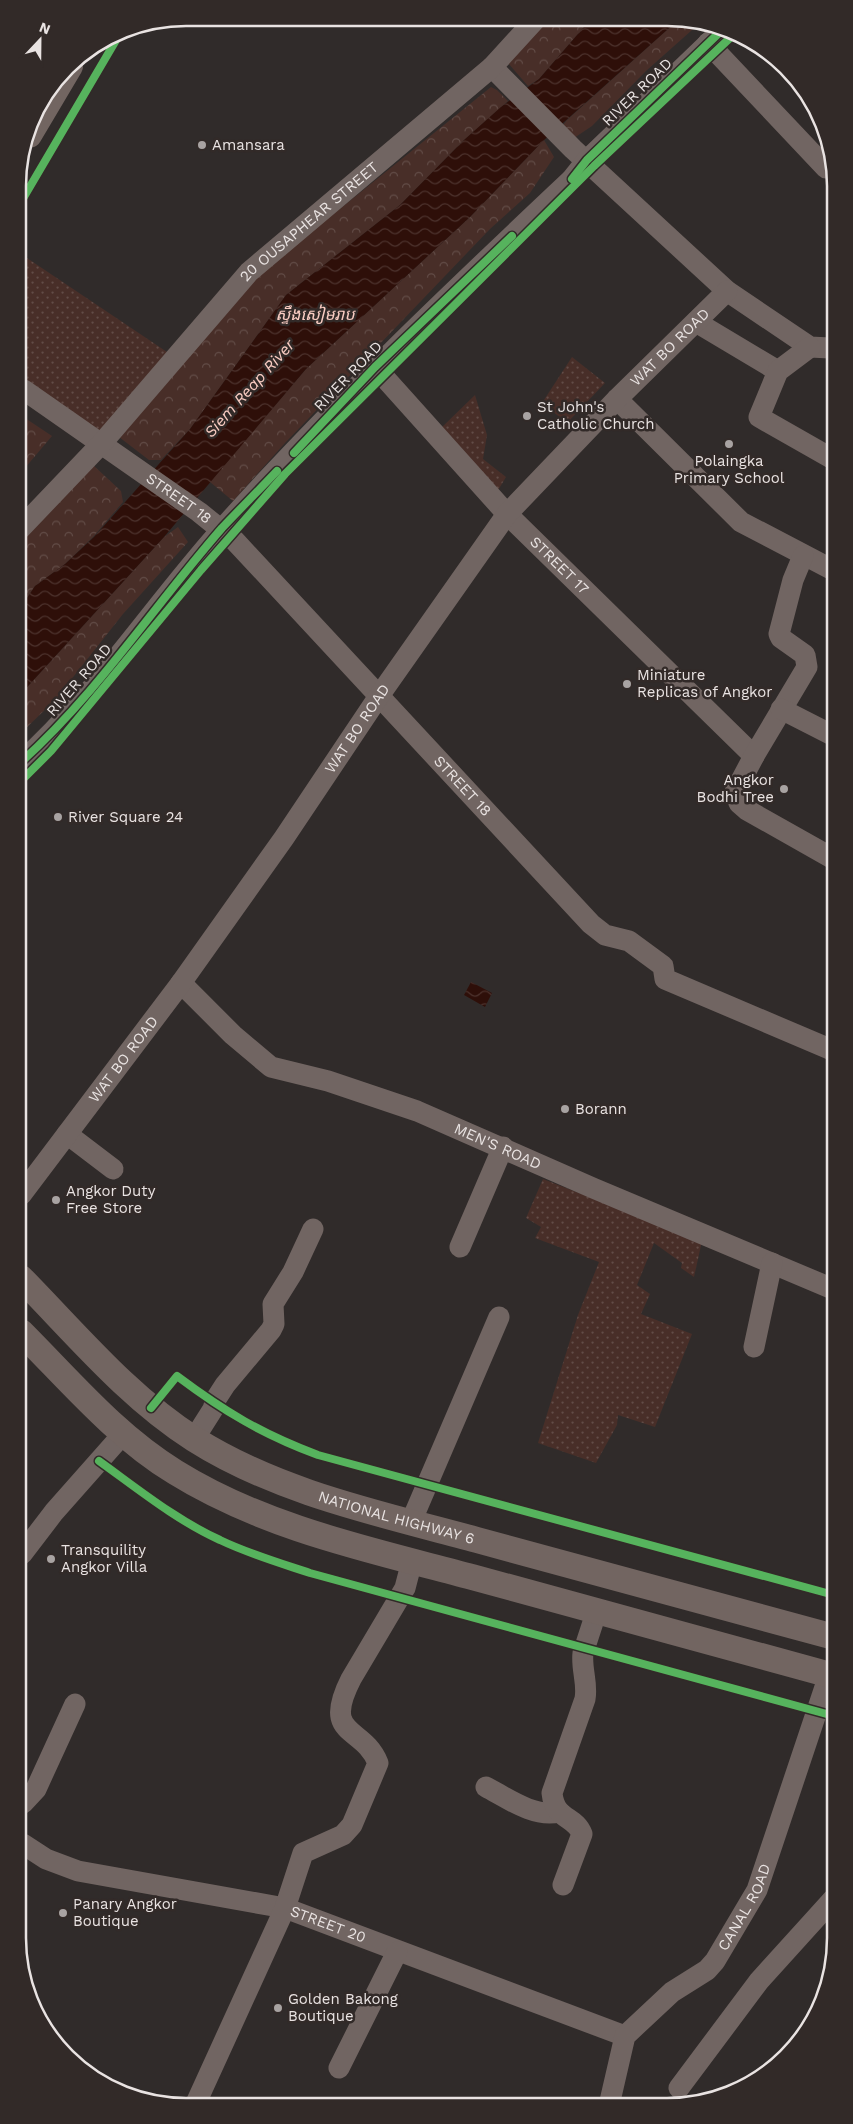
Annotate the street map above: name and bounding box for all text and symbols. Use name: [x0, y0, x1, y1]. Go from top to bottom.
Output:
north arrow: [15, 15, 65, 65]
text: N: [37, 19, 53, 37]
street label: RIVER ROAD: [598, 54, 676, 130]
place label: Amansara: [212, 136, 285, 154]
marker: Amansara: [196, 139, 208, 151]
street label: 20 OUSAPHEAR STREET: [236, 158, 382, 285]
water label: ស្ទឹងសៀមរាប: [275, 304, 356, 324]
street label: WAT BO ROAD: [626, 304, 713, 390]
water label: Siem Reap River: [200, 335, 299, 441]
street label: RIVER ROAD: [310, 337, 386, 415]
place label: St John's Catholic Church: [537, 398, 655, 433]
marker: St John's Catholic Church: [521, 410, 533, 422]
marker: Polaingka Primary School: [723, 438, 735, 450]
place label: Polaingka Primary School: [674, 452, 785, 487]
street label: STREET 18: [143, 469, 215, 528]
street label: STREET 17: [526, 533, 593, 598]
street label: RIVER ROAD: [43, 640, 115, 720]
place label: Miniature Replicas of Angkor: [637, 666, 772, 701]
marker: Miniature Replicas of Angkor: [621, 678, 633, 690]
street label: WAT BO ROAD: [321, 681, 394, 777]
street label: STREET 18: [430, 752, 495, 820]
place label: Angkor Bodhi Tree: [697, 771, 774, 806]
marker: Angkor Bodhi Tree: [778, 783, 790, 795]
place label: River Square 24: [68, 808, 183, 826]
marker: River Square 24: [52, 811, 64, 823]
street label: WAT BO ROAD: [85, 1012, 162, 1106]
place label: Borann: [575, 1100, 627, 1118]
marker: Borann: [559, 1103, 571, 1115]
street label: MEN'S ROAD: [451, 1119, 544, 1173]
place label: Angkor Duty Free Store: [66, 1182, 156, 1217]
marker: Angkor Duty Free Store: [50, 1194, 62, 1206]
street label: NATIONAL HIGHWAY 6: [316, 1487, 477, 1548]
place label: Transquility Angkor Villa: [61, 1541, 148, 1576]
marker: Transquility Angkor Villa: [45, 1553, 57, 1565]
street label: CANAL ROAD: [714, 1861, 774, 1954]
place label: Panary Angkor Boutique: [73, 1895, 177, 1930]
street label: STREET 20: [288, 1902, 368, 1947]
marker: Panary Angkor Boutique: [57, 1907, 69, 1919]
place label: Golden Bakong Boutique: [288, 1990, 398, 2025]
marker: Golden Bakong Boutique: [272, 2002, 284, 2014]

